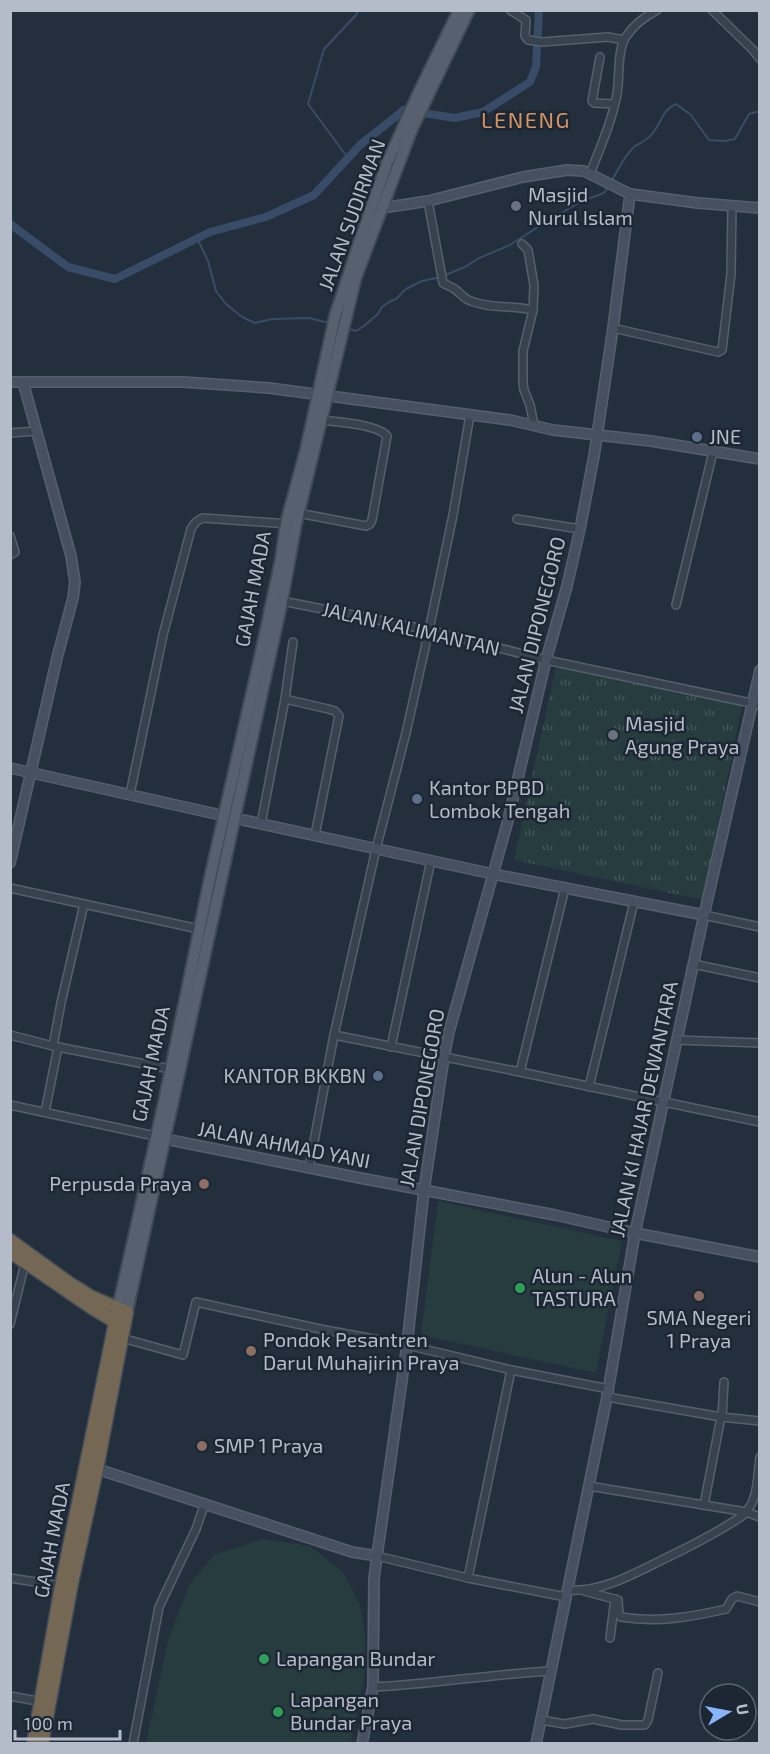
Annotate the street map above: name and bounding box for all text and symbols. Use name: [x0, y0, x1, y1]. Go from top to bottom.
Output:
district label: LENENG: [481, 106, 571, 132]
street label: JALAN SUDIRMAN: [312, 135, 390, 294]
place label: Masjid Nurul Islam: [528, 182, 633, 229]
marker: Masjid Nurul Islam: [509, 199, 523, 213]
place label: JNE: [709, 424, 741, 448]
marker: JNE: [690, 430, 704, 444]
street label: GAJAH MADA: [229, 528, 275, 649]
street label: JALAN DIPONEGORO: [502, 534, 570, 715]
street label: JALAN KALIMANTAN: [320, 596, 502, 660]
place label: Masjid Agung Praya: [625, 711, 740, 758]
marker: Masjid Agung Praya: [606, 728, 620, 742]
place label: Kantor BPBD Lombok Tengah: [429, 775, 570, 822]
marker: Kantor BPBD Lombok Tengah: [410, 792, 424, 806]
street label: JALAN KI HAJAR DEWANTARA: [604, 978, 682, 1239]
street label: GAJAH MADA: [126, 1003, 174, 1124]
street label: JALAN DIPONEGORO: [393, 1007, 449, 1189]
place label: KANTOR BKKBN: [224, 1063, 366, 1087]
marker: KANTOR BKKBN: [371, 1069, 385, 1083]
street label: JALAN AHMAD YANI: [196, 1116, 372, 1173]
place label: Perpusda Praya: [49, 1171, 192, 1195]
marker: Perpusda Praya: [197, 1177, 211, 1191]
place label: Alun - Alun TASTURA: [532, 1263, 632, 1310]
marker: Alun - Alun TASTURA: [513, 1281, 527, 1295]
marker: SMA Negeri 1 Praya: [692, 1289, 706, 1303]
place label: SMA Negeri 1 Praya: [647, 1305, 751, 1352]
place label: Pondok Pesantren Darul Muhajirin Praya: [263, 1327, 459, 1374]
marker: Pondok Pesantren Darul Muhajirin Praya: [244, 1344, 258, 1358]
place label: SMP 1 Praya: [214, 1433, 323, 1457]
marker: SMP 1 Praya: [195, 1439, 209, 1453]
street label: GAJAH MADA: [28, 1479, 74, 1600]
place label: Lapangan Bundar: [276, 1646, 435, 1670]
marker: Lapangan Bundar: [257, 1652, 271, 1666]
north arrow: [698, 1682, 758, 1742]
place label: Lapangan Bundar Praya: [290, 1687, 412, 1734]
text: U: [733, 1702, 754, 1716]
scale bar: [15, 1703, 120, 1741]
marker: Lapangan Bundar Praya: [271, 1705, 285, 1719]
text: 100 m: [24, 1712, 73, 1734]

